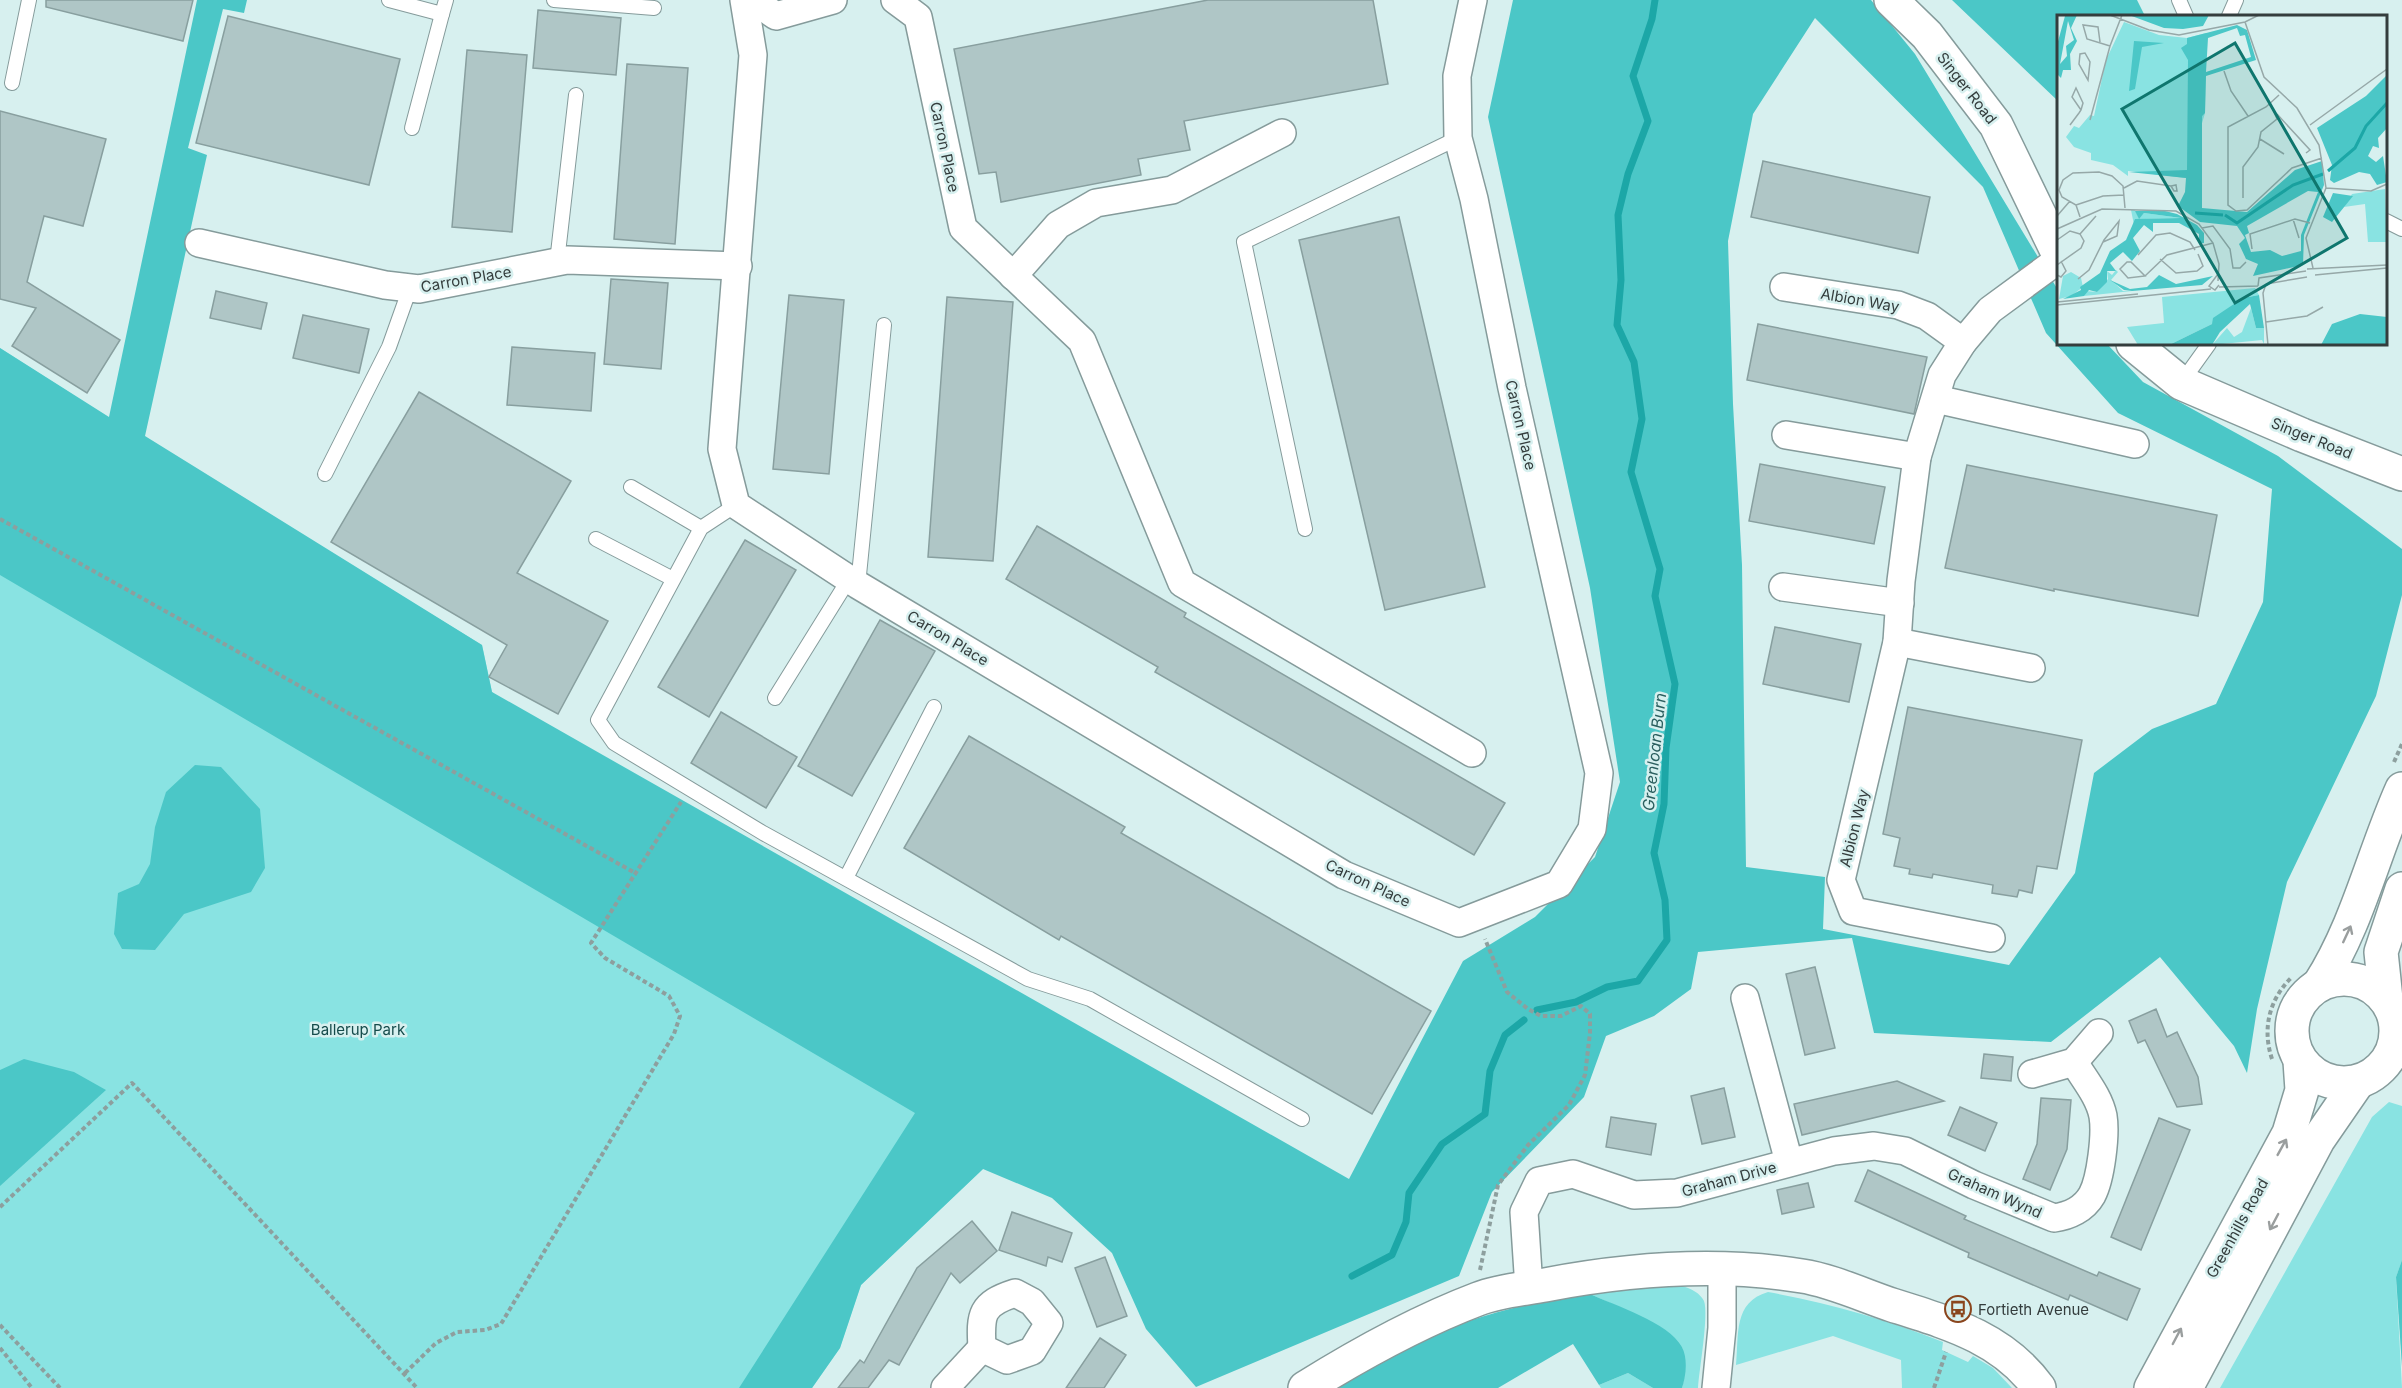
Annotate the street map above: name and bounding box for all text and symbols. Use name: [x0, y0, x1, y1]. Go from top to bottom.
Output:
inset map: [2057, 15, 2387, 345]
street label: Singer Road: [1933, 48, 2001, 128]
street label: Carron Place: [926, 100, 964, 194]
street label: Carron Place: [419, 262, 513, 296]
street label: Albion Way: [1819, 284, 1901, 316]
street label: Carron Place: [1501, 378, 1541, 472]
street label: Singer Road: [2269, 413, 2355, 463]
street label: Carron Place: [904, 606, 992, 670]
water label: Greenloan Burn: [1638, 692, 1670, 812]
street label: Albion Way: [1835, 787, 1873, 869]
street label: Carron Place: [1322, 855, 1414, 911]
one-way arrow: [2342, 926, 2353, 944]
park label: Ballerup Park: [311, 1020, 406, 1039]
one-way arrow: [2276, 1139, 2288, 1156]
street label: Graham Drive: [1680, 1157, 1778, 1201]
street label: Graham Wynd: [1945, 1164, 2045, 1222]
street label: Greenhills Road: [2202, 1175, 2272, 1281]
one-way arrow: [2268, 1213, 2280, 1230]
bus stop icon: Fortieth Avenue: [1943, 1294, 1973, 1324]
place label: Fortieth Avenue: [1978, 1300, 2089, 1319]
one-way arrow: [2171, 1328, 2183, 1345]

